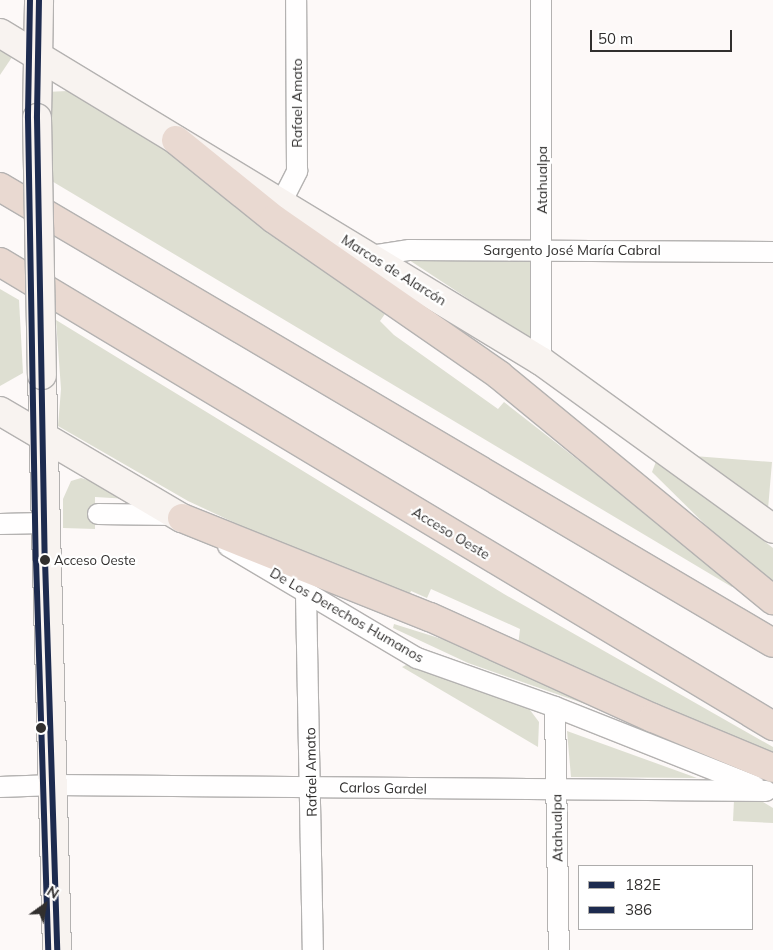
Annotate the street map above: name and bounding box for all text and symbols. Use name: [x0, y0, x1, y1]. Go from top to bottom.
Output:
scale bar: [593, 20, 736, 52]
text: 50 m: [598, 29, 633, 48]
street label: Rafael Amato: [289, 58, 305, 148]
street label: Atahualpa: [534, 146, 550, 214]
street label: Marcos de Alarcón: [338, 231, 450, 309]
street label: Sargento José María Cabral: [483, 242, 661, 258]
street label: Acceso Oeste: [409, 503, 493, 563]
place label: Acceso Oeste: [54, 552, 135, 568]
marker: Acceso Oeste: [40, 555, 50, 565]
street label: De Los Derechos Humanos: [267, 564, 427, 666]
unlabelled marker: [36, 723, 46, 733]
street label: Rafael Amato: [302, 727, 320, 817]
street label: Carlos Gardel: [339, 779, 427, 797]
street label: Atahualpa: [548, 794, 566, 862]
legend: [578, 865, 753, 930]
text: 182E: [625, 875, 661, 894]
north arrow: [20, 880, 70, 930]
text: N: [44, 882, 62, 903]
text: 386: [625, 900, 652, 919]

